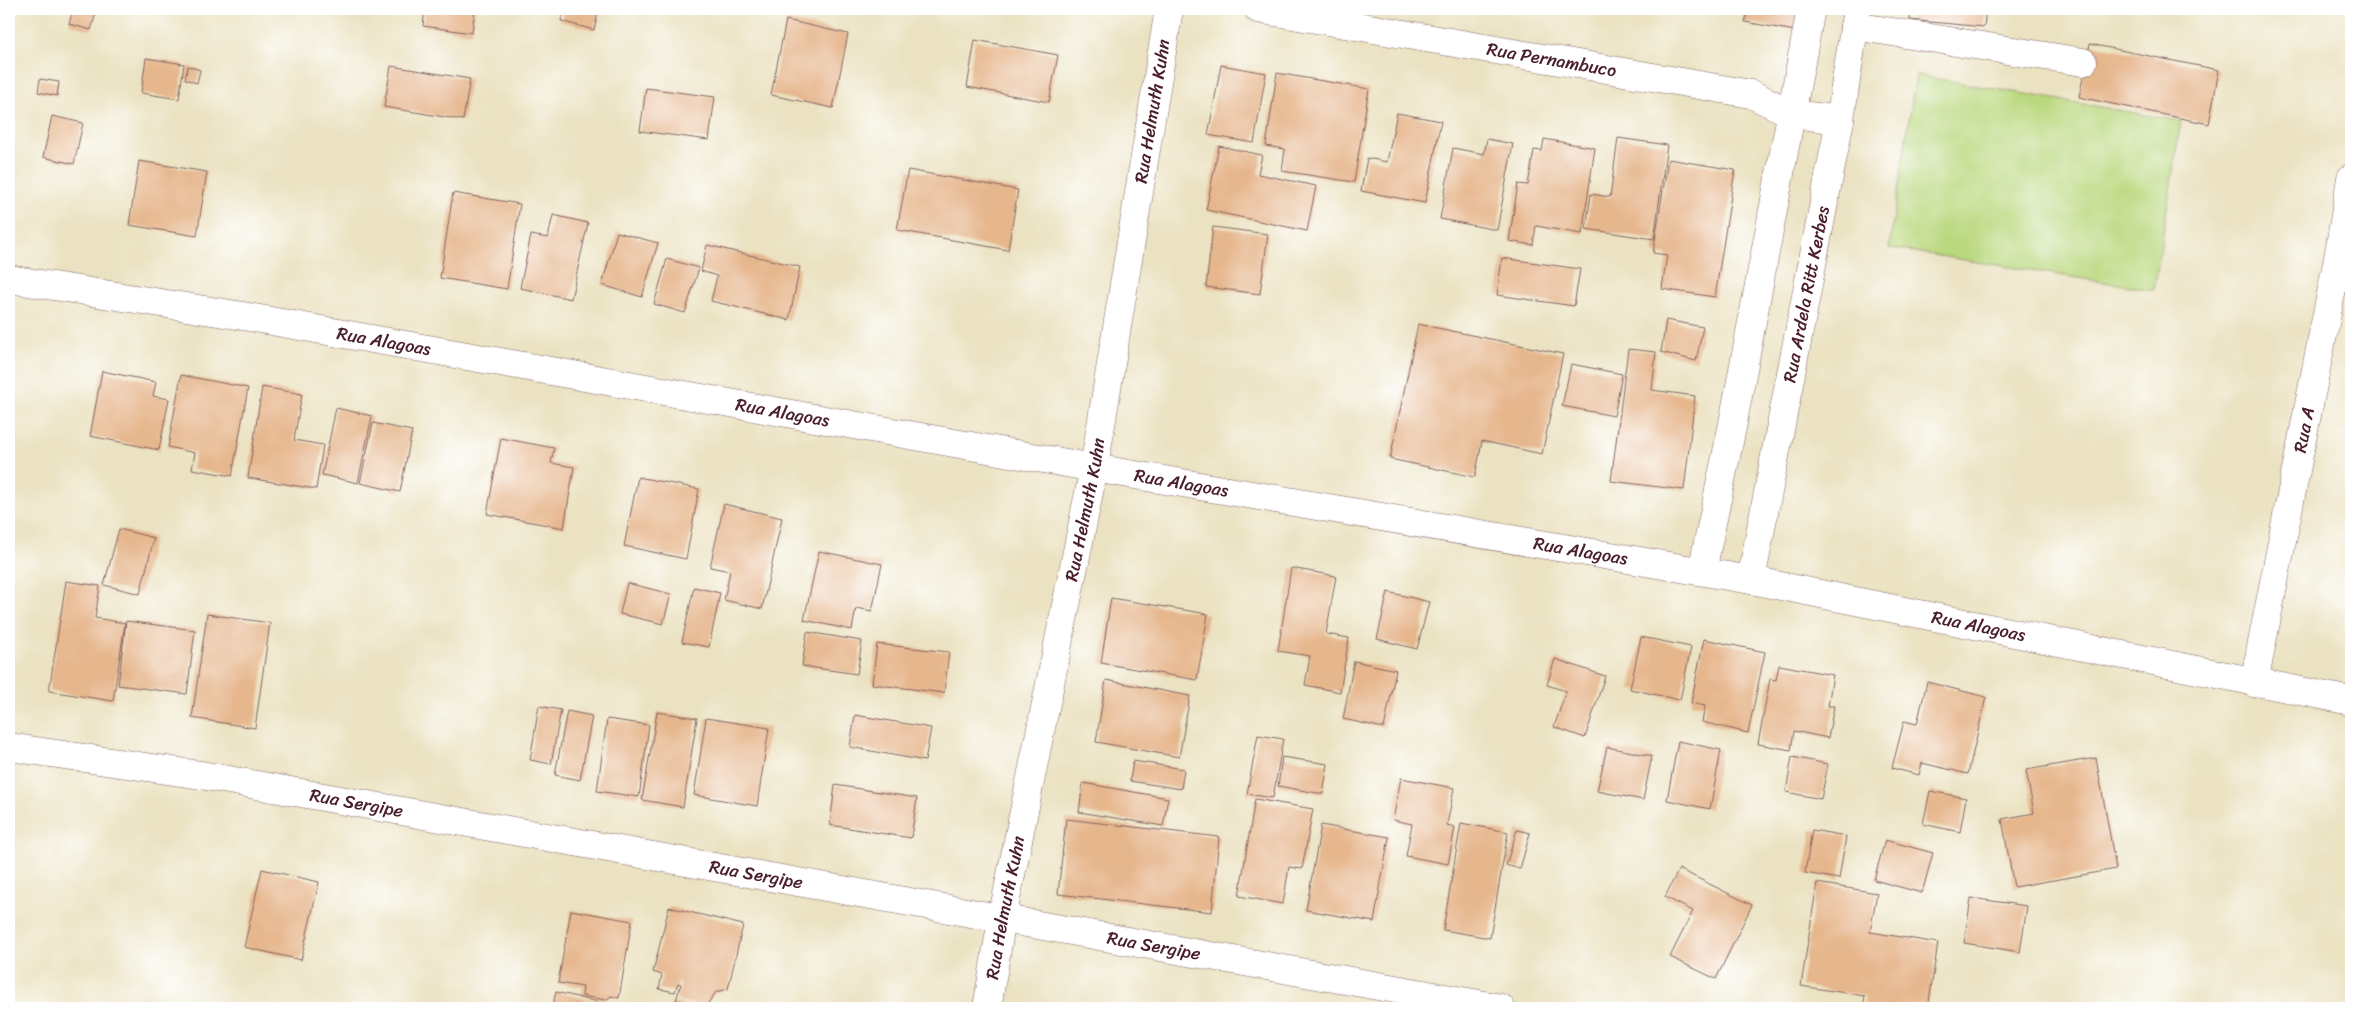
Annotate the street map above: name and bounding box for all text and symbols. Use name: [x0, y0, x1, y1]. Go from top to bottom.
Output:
street label: Rua Pernambuco: [1484, 33, 1619, 87]
street label: Rua Helmuth Kuhn: [1125, 37, 1180, 186]
street label: Rua Ardela Ritt Kerbes: [1774, 203, 1839, 385]
street label: Rua Alagoas: [334, 317, 434, 365]
street label: Rua Alagoas: [733, 388, 833, 437]
street label: Rua A: [2284, 404, 2324, 456]
street label: Rua Helmuth Kuhn: [1055, 435, 1115, 584]
street label: Rua Alagoas: [1132, 459, 1231, 507]
street label: Rua Alagoas: [1531, 527, 1631, 575]
street label: Rua Alagoas: [1929, 601, 2029, 651]
street label: Rua Sergipe: [307, 779, 406, 827]
street label: Rua Helmuth Kuhn: [976, 833, 1035, 982]
street label: Rua Sergipe: [707, 850, 805, 899]
street label: Rua Sergipe: [1104, 922, 1203, 970]

